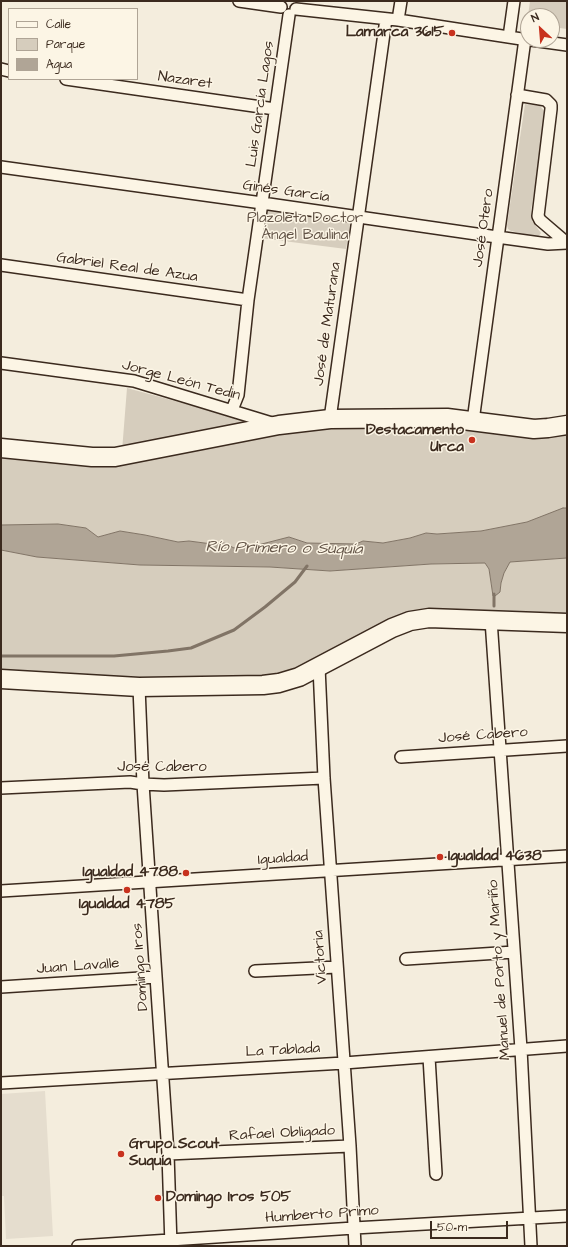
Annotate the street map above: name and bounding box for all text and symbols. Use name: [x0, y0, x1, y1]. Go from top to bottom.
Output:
legend: [8, 8, 138, 80]
north arrow: [520, 8, 560, 48]
text: N: [529, 9, 541, 26]
text: Calle: [46, 16, 71, 33]
place label: Lamarca 3615: [346, 24, 444, 42]
marker: Lamarca 3615: [447, 28, 457, 38]
text: Parque: [46, 36, 85, 53]
street label: Luis García Lagos: [243, 40, 279, 168]
text: Agua: [46, 56, 72, 73]
street label: Nazaret: [157, 68, 213, 94]
street label: Ginés García: [241, 177, 331, 207]
street label: José Otero: [470, 188, 498, 268]
park label: Plazoleta Doctor Ángel Baulina: [247, 210, 363, 245]
street label: Gabriel Real de Azua: [55, 249, 199, 287]
street label: José de Maturana: [310, 261, 346, 387]
street label: Jorge León Tedin: [120, 357, 242, 405]
place label: Destacamento Urca: [366, 422, 464, 457]
marker: Destacamento Urca: [467, 435, 477, 445]
water label: Río Primero o Suquía: [205, 538, 363, 560]
street label: José Cabero: [438, 724, 528, 748]
street label: José Cabero: [117, 759, 207, 777]
street label: Igualdad: [257, 848, 309, 870]
place label: Igualdad 4638: [448, 848, 542, 866]
marker: Igualdad 4638: [435, 852, 445, 862]
place label: Igualdad 4788: [82, 864, 178, 882]
marker: Igualdad 4788: [181, 868, 191, 878]
street label: Manuel de Porto y Mariño: [485, 879, 515, 1061]
marker: Igualdad 4785: [122, 885, 132, 895]
place label: Igualdad 4785: [79, 896, 175, 914]
street label: Domingo Iros: [129, 922, 153, 1012]
street label: Victoria: [310, 930, 332, 984]
street label: Juan Lavalle: [36, 955, 120, 979]
street label: La Tablada: [245, 1040, 321, 1062]
street label: Rafael Obligado: [229, 1122, 335, 1146]
place label: Grupo Scout Suquía: [129, 1136, 219, 1171]
marker: Grupo Scout Suquía: [116, 1149, 126, 1159]
place label: Domingo Iros 505: [166, 1189, 291, 1207]
marker: Domingo Iros 505: [153, 1193, 163, 1203]
street label: Humberto Primo: [265, 1202, 379, 1228]
scale bar: [432, 1213, 510, 1239]
text: 50 m: [437, 1219, 467, 1236]

